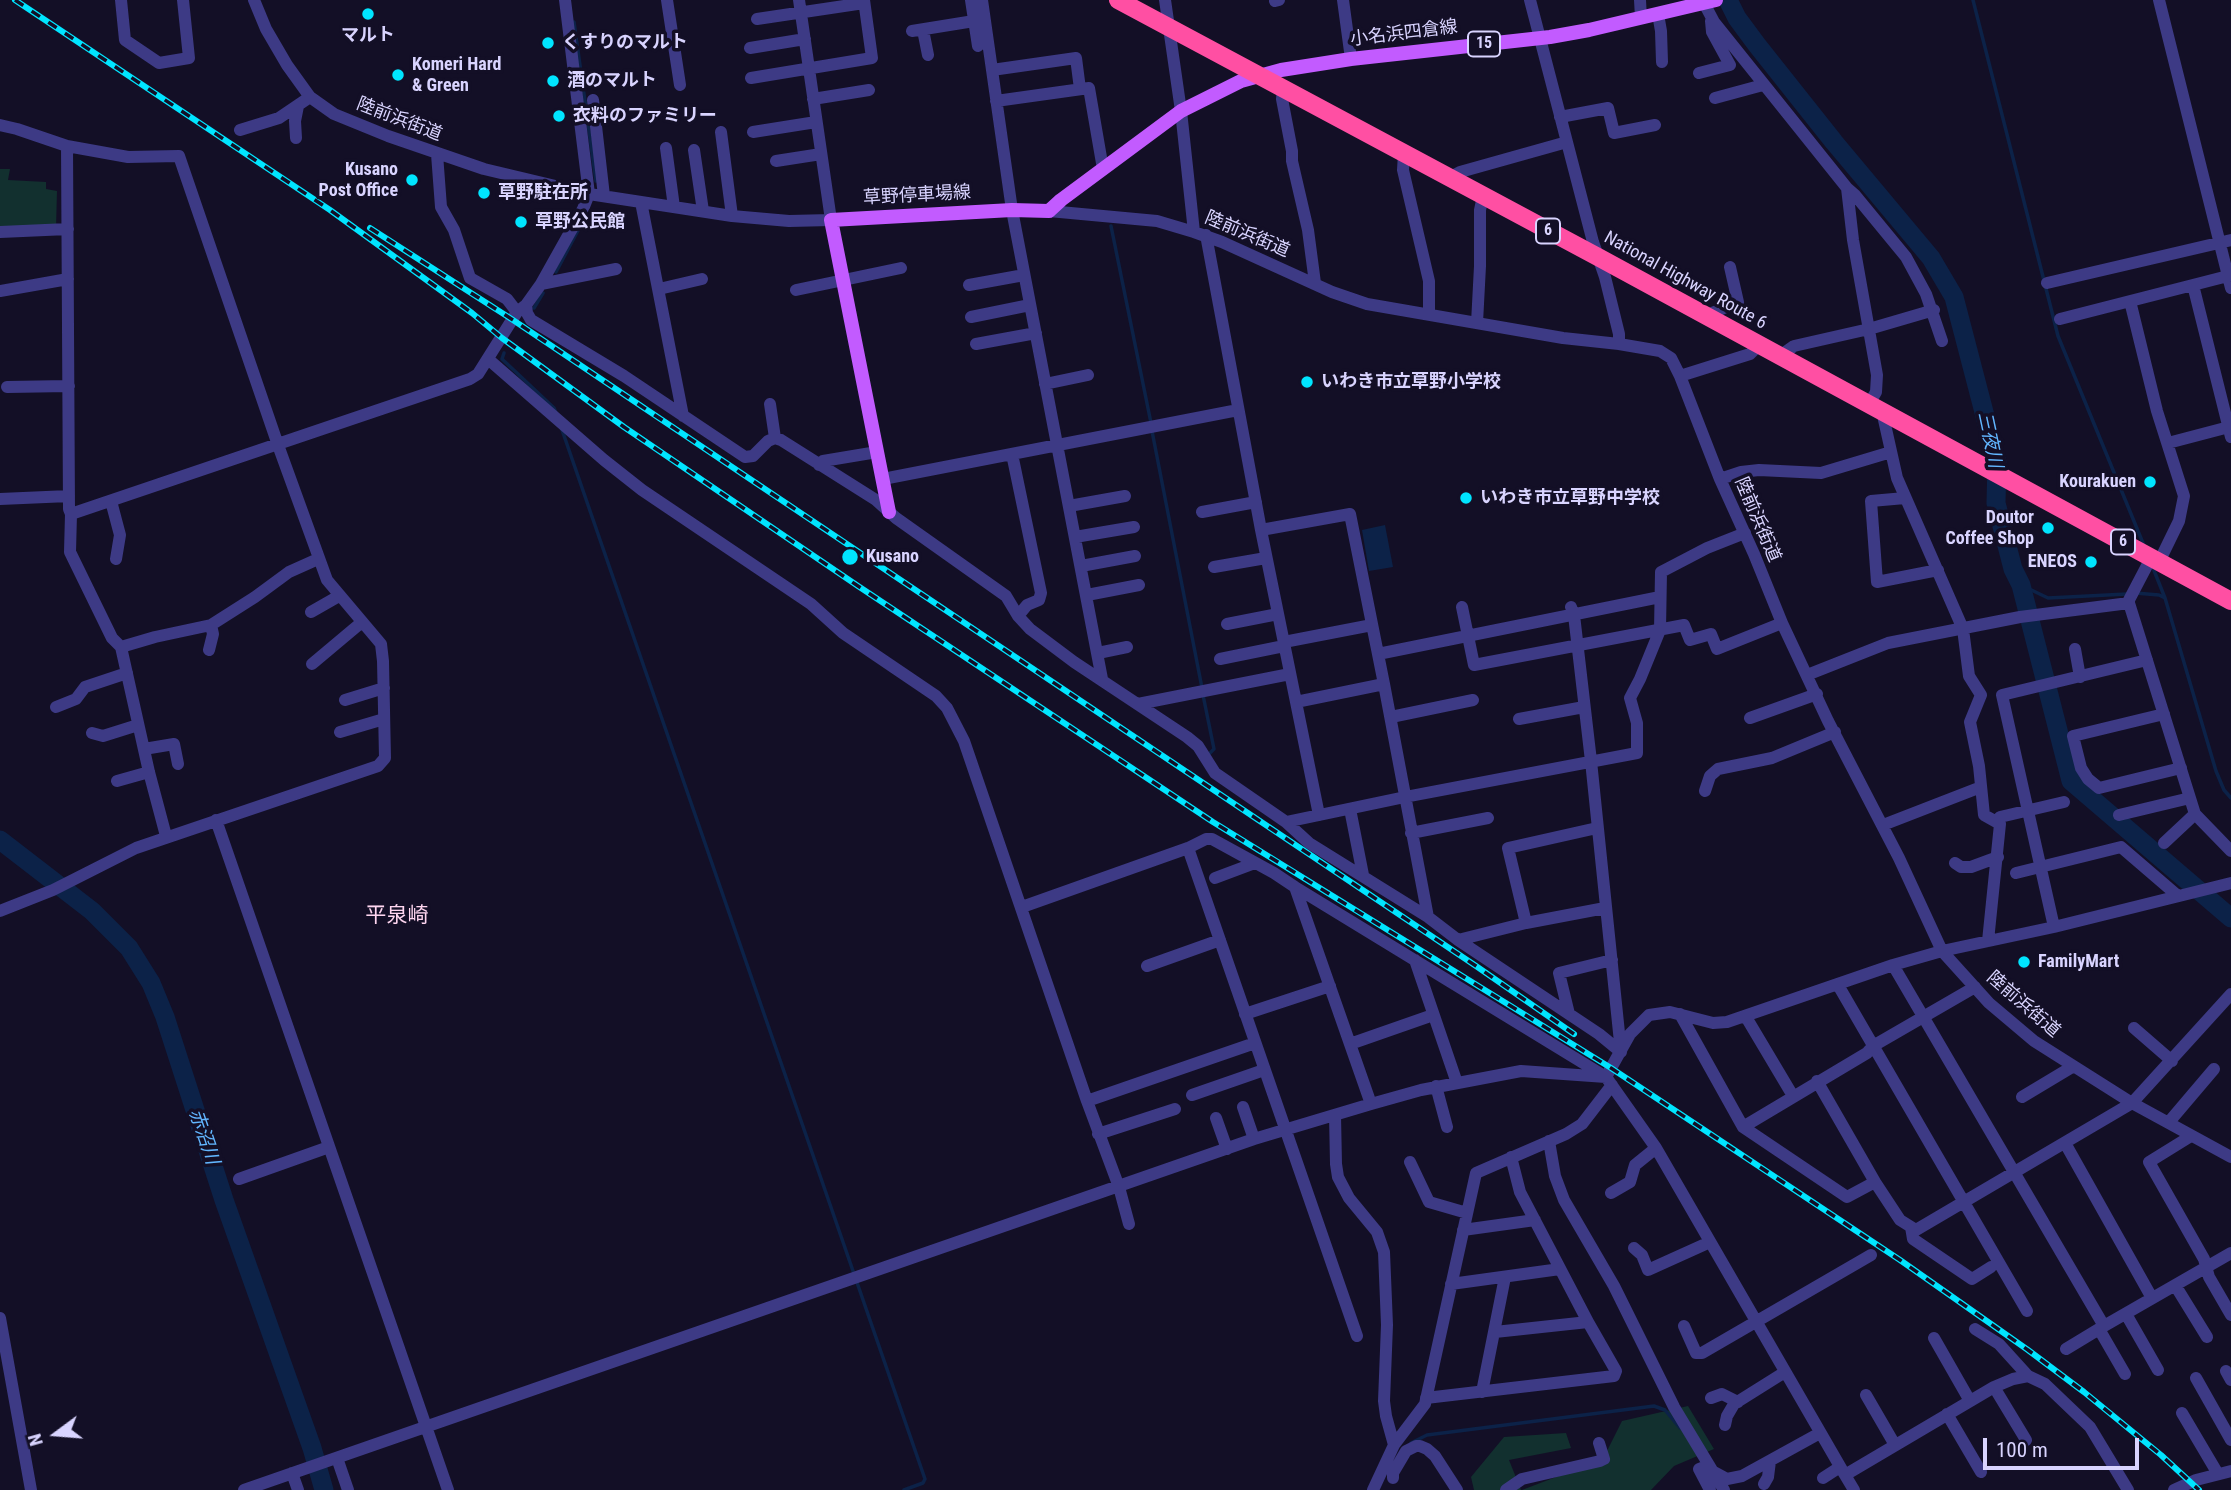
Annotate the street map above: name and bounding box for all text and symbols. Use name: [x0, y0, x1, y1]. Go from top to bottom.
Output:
marker: マルト: [360, 6, 376, 22]
street label: 小名浜四倉線: [1349, 17, 1459, 51]
place label: マルト: [341, 25, 395, 47]
place label: くすりのマルト: [562, 32, 688, 54]
road number: 15: [1468, 32, 1500, 56]
marker: くすりのマルト: [540, 35, 556, 51]
place label: Komeri Hard & Green: [412, 54, 502, 96]
marker: Komeri Hard & Green: [390, 67, 406, 83]
place label: 酒のマルト: [567, 70, 657, 92]
marker: 酒のマルト: [545, 73, 561, 89]
street label: 陸前浜街道: [353, 94, 445, 146]
place label: 衣料のファミリー: [573, 105, 717, 127]
marker: 衣料のファミリー: [551, 108, 567, 124]
place label: Kusano Post Office: [319, 159, 398, 202]
marker: Kusano Post Office: [404, 172, 420, 188]
place label: 草野駐在所: [498, 182, 588, 204]
street label: 草野停車場線: [863, 182, 971, 210]
marker: 草野駐在所: [476, 185, 492, 201]
street label: 陸前浜街道: [1201, 207, 1293, 263]
place label: 草野公民館: [535, 211, 625, 233]
marker: 草野公民館: [513, 214, 529, 230]
road number: 6: [1536, 218, 1560, 244]
street label: National Highway Route 6: [1600, 227, 1770, 335]
place label: いわき市立草野小学校: [1321, 371, 1501, 393]
marker: いわき市立草野小学校: [1299, 374, 1315, 390]
water label: 三夜川: [1972, 410, 2006, 470]
place label: Kourakuen: [2059, 471, 2136, 493]
street label: 陸前浜街道: [1729, 474, 1785, 566]
marker: Kourakuen: [2142, 474, 2158, 490]
place label: いわき市立草野中学校: [1480, 487, 1660, 509]
marker: いわき市立草野中学校: [1458, 490, 1474, 506]
place label: Doutor Coffee Shop: [1945, 507, 2034, 550]
marker: Doutor Coffee Shop: [2040, 520, 2056, 536]
road number: 6: [2111, 530, 2135, 554]
place label: Kusano: [866, 546, 919, 568]
marker: Kusano: [840, 547, 860, 567]
place label: ENEOS: [2028, 551, 2077, 573]
marker: ENEOS: [2083, 554, 2099, 570]
district label: 平泉崎: [366, 904, 428, 930]
place label: FamilyMart: [2038, 951, 2119, 973]
marker: FamilyMart: [2016, 954, 2032, 970]
street label: 陸前浜街道: [1982, 967, 2064, 1043]
water label: 赤沼川: [183, 1106, 223, 1168]
north arrow: [21, 1399, 91, 1469]
scale bar: [1986, 1424, 2142, 1468]
text: N: [23, 1431, 48, 1449]
text: 100 m: [1996, 1438, 2048, 1462]

